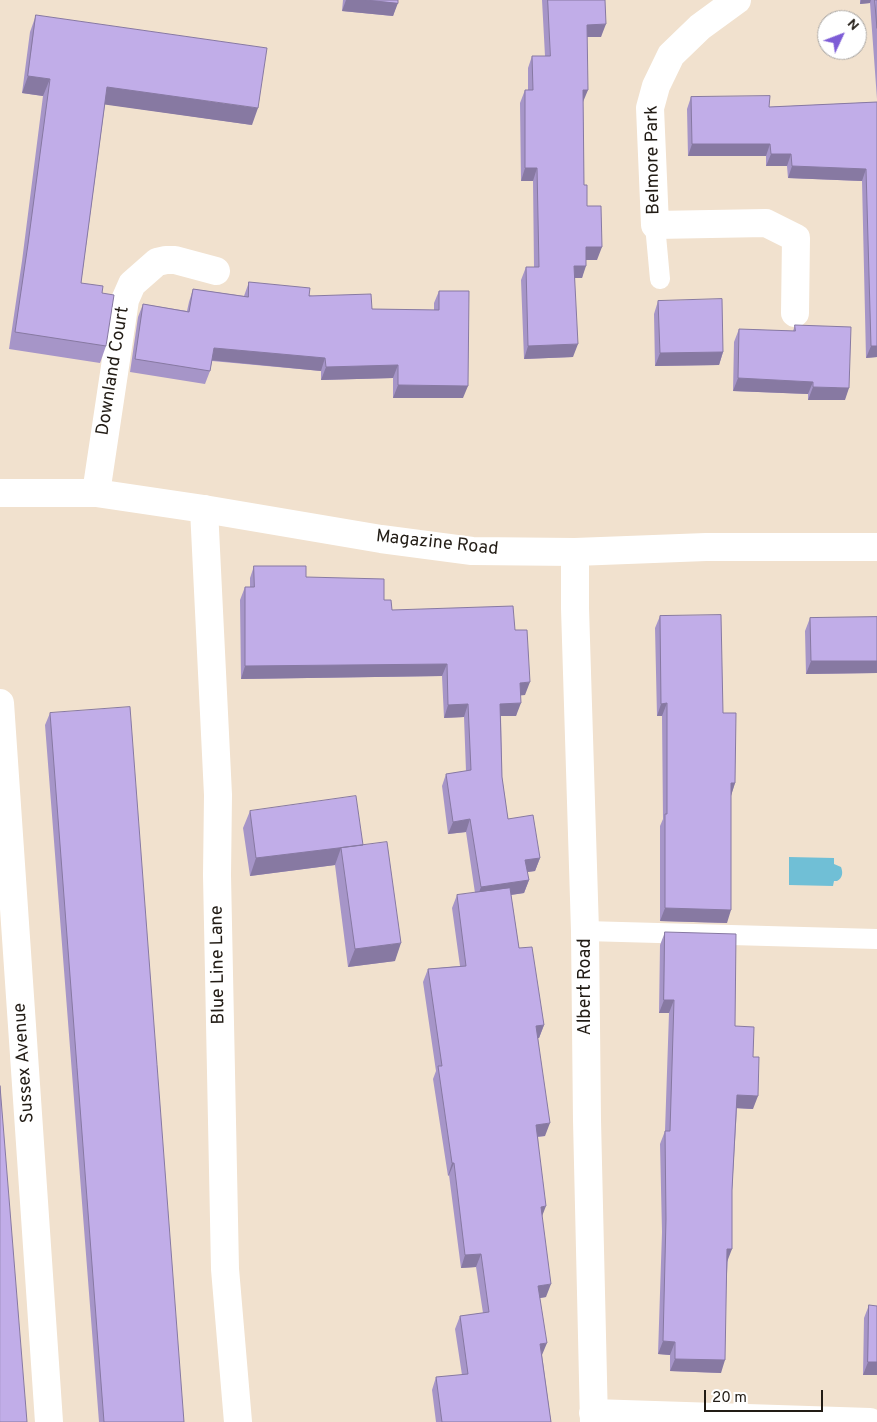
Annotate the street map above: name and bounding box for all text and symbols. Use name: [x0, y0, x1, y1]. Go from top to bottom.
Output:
north arrow: [817, 10, 867, 60]
text: N: [843, 16, 862, 35]
street label: Belmore Park: [642, 105, 666, 215]
street label: Downland Court: [93, 305, 135, 437]
street label: Magazine Road: [375, 527, 499, 561]
street label: Blue Line Lane: [207, 905, 231, 1025]
street label: Albert Road: [575, 938, 597, 1036]
street label: Sussex Avenue: [10, 1002, 40, 1124]
scale bar: [707, 1380, 826, 1412]
text: 20 m: [712, 1389, 747, 1408]

